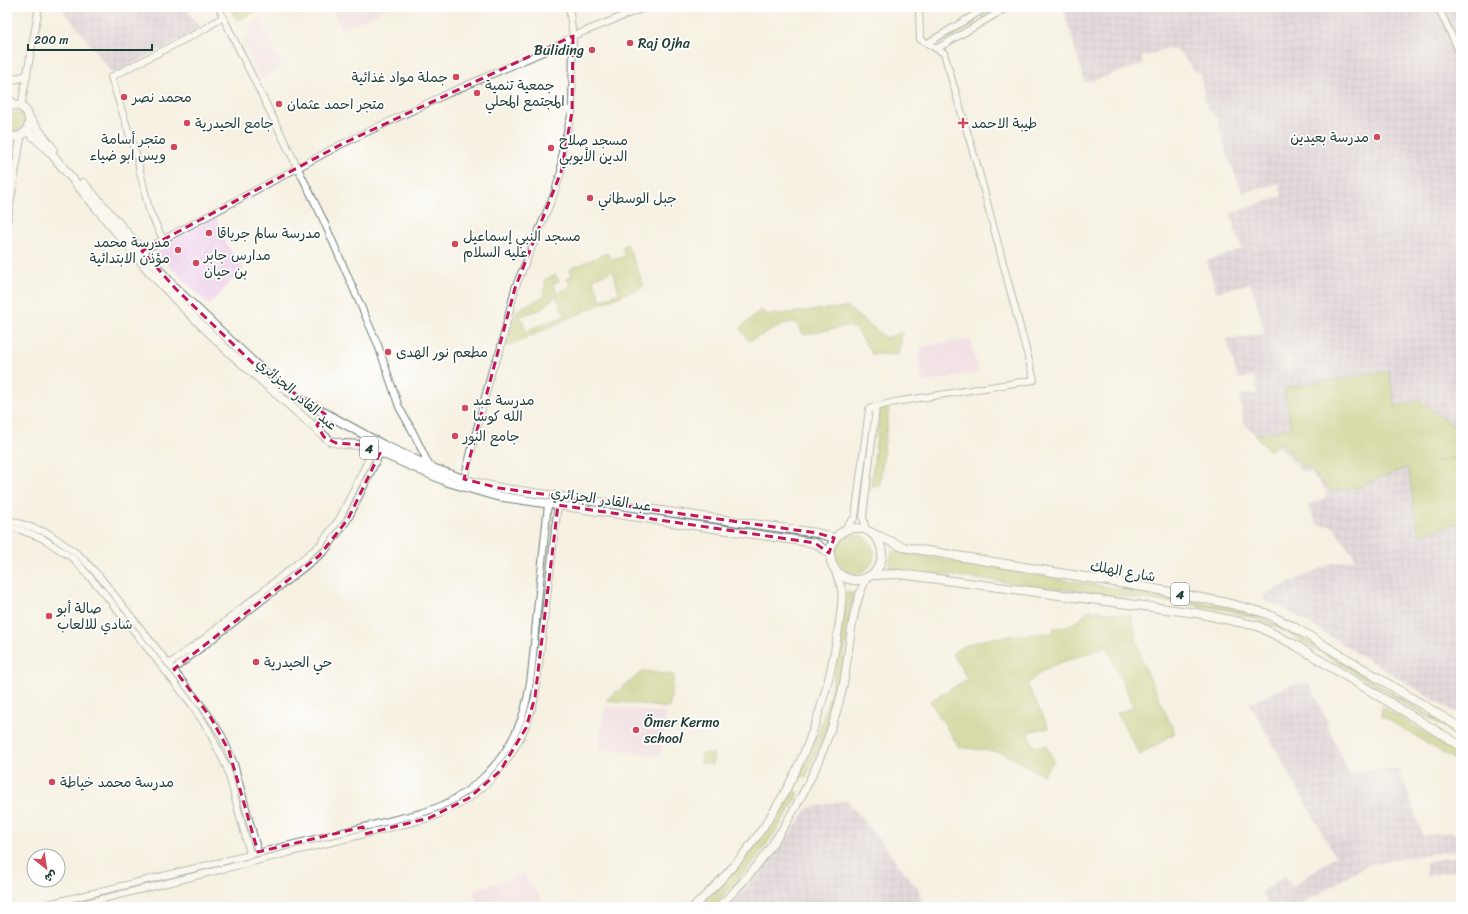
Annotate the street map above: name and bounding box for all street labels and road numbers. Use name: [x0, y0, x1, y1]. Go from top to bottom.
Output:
street label: عبد القادر الجزائري: [250, 352, 343, 437]
road number: 4: [360, 437, 378, 459]
street label: عبد القادر الجزائري: [549, 480, 653, 519]
street label: شارع الهلك: [1088, 553, 1158, 590]
road number: 4: [1171, 583, 1189, 605]

